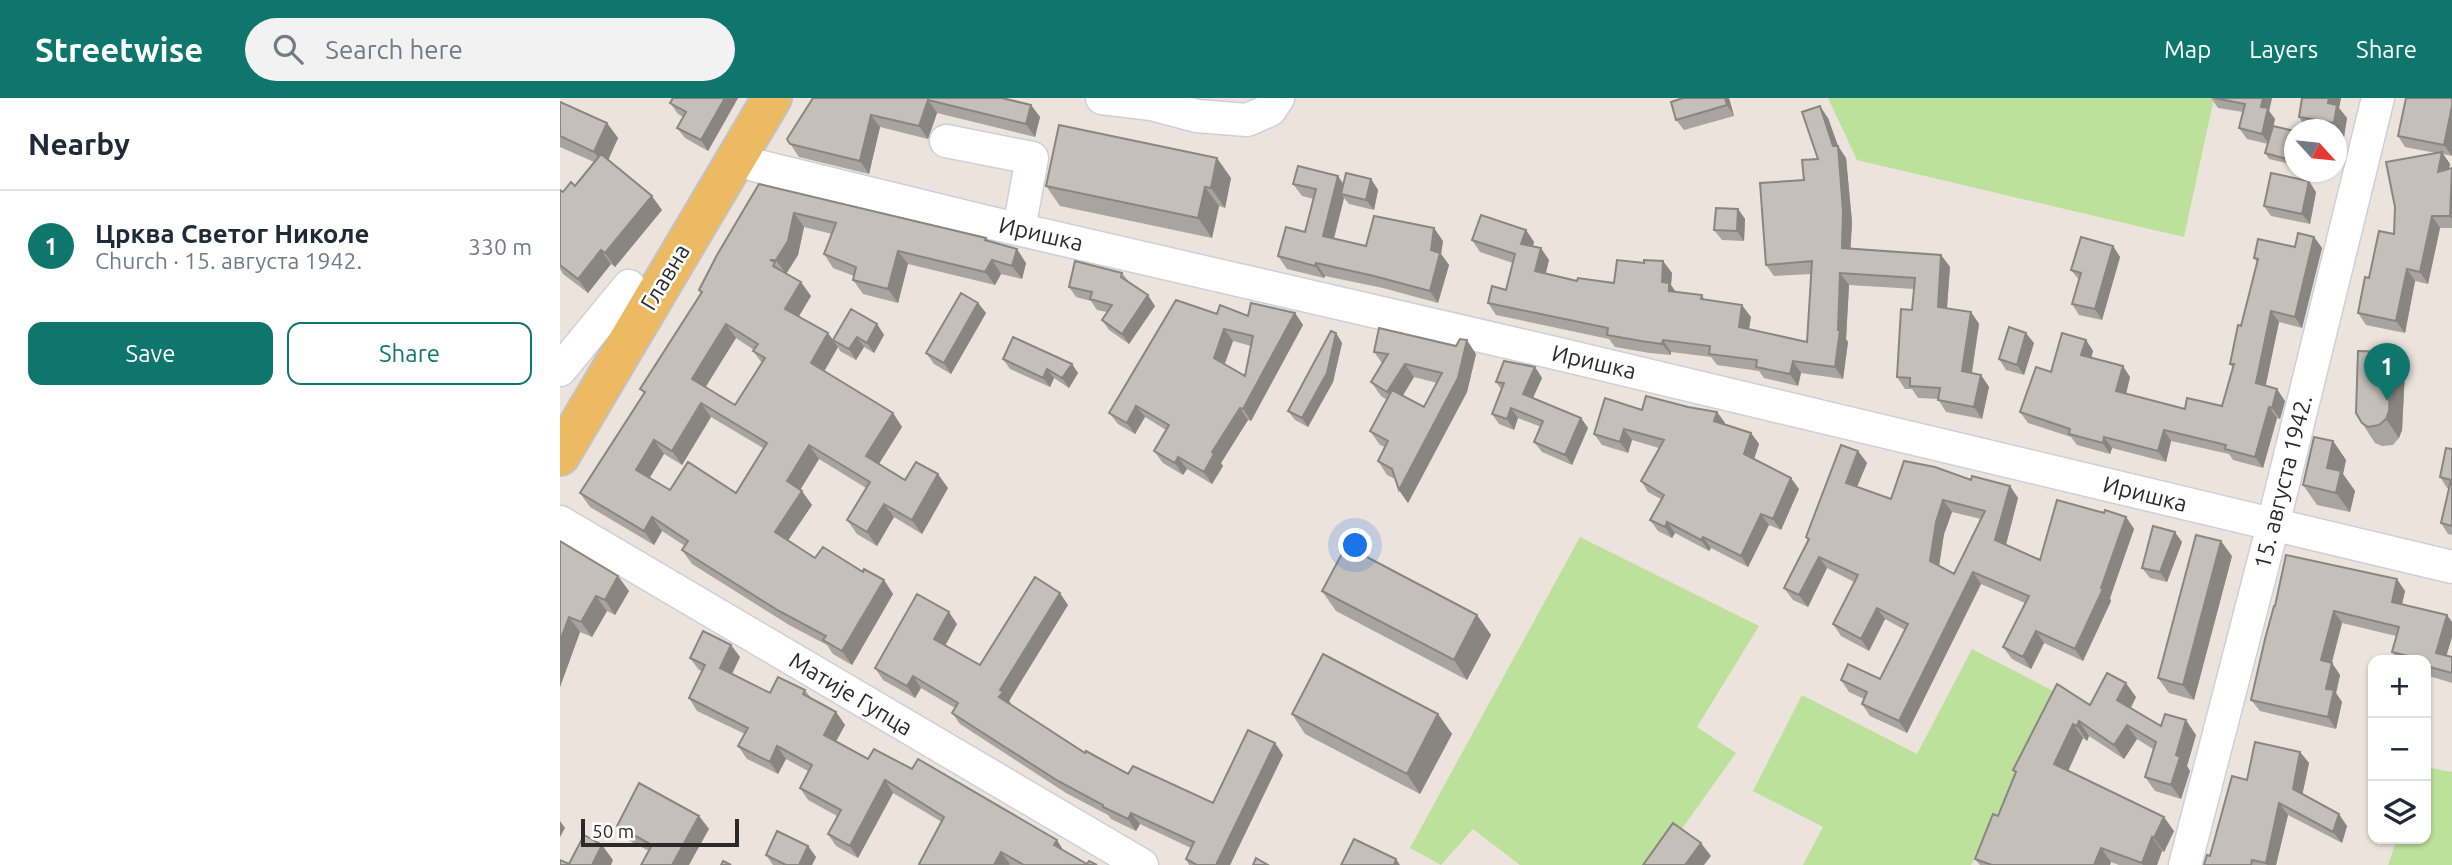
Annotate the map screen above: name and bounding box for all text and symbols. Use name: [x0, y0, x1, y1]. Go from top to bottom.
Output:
search box: [245, 18, 735, 81]
icon: search: [269, 30, 307, 68]
text: Streetwise: [35, 31, 203, 68]
text: Search here: [325, 35, 463, 64]
text: Map: [2164, 36, 2211, 63]
text: Layers: [2249, 36, 2318, 63]
text: Share: [2356, 36, 2417, 63]
north arrow: [2284, 119, 2347, 182]
text: Nearby: [28, 127, 130, 161]
street label: Иришка: [997, 212, 1086, 255]
text: Црква Светог Николе: [95, 219, 370, 248]
text: 1: [45, 234, 57, 259]
text: 330 m: [468, 234, 532, 259]
street label: Главна: [635, 239, 694, 314]
text: Church · 15. августа 1942.: [95, 248, 362, 273]
button: Save: [28, 322, 273, 385]
button: Share: [287, 322, 532, 385]
street label: Иришка: [1550, 340, 1639, 383]
pin: 1: [2364, 343, 2410, 401]
street label: 15. августа 1942.: [2249, 392, 2316, 571]
street label: Иришка: [2100, 471, 2190, 516]
your location: [1338, 528, 1372, 562]
street label: Матије Гупца: [785, 647, 917, 740]
map controls: [2368, 655, 2431, 844]
button: +: [2368, 655, 2431, 718]
button: −: [2368, 718, 2431, 781]
button: layers: [2368, 781, 2431, 844]
scale bar: [581, 816, 738, 848]
text: 50 m: [592, 820, 634, 842]

